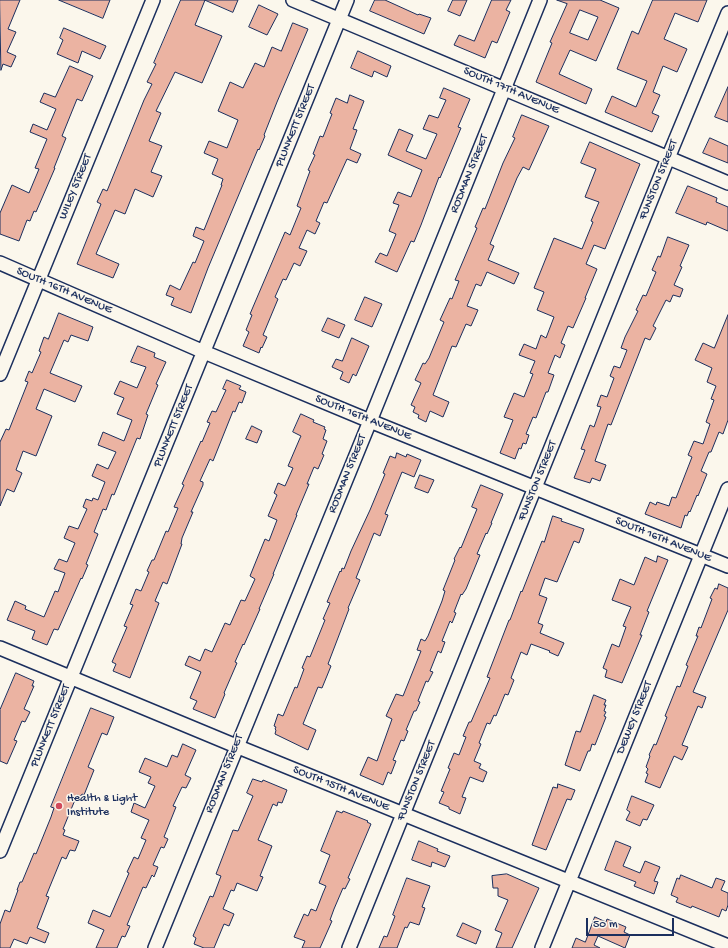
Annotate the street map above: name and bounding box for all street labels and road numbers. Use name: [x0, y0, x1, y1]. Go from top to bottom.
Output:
street label: SOUTH 17TH AVENUE: [461, 64, 561, 118]
street label: PLUNKETT STREET: [273, 83, 319, 169]
street label: RODMAN STREET: [448, 133, 492, 215]
street label: FUNSTON STREET: [636, 138, 682, 222]
street label: WILEY STREET: [56, 152, 96, 222]
street label: SOUTH 16TH AVENUE: [14, 264, 114, 318]
street label: PLUNKETT STREET: [151, 383, 197, 469]
street label: SOUTH 16TH AVENUE: [313, 392, 413, 444]
street label: RODMAN STREET: [326, 433, 370, 515]
street label: FUNSTON STREET: [515, 439, 561, 523]
street label: SOUTH 16TH AVENUE: [613, 514, 713, 566]
street label: DEWEY STREET: [614, 679, 656, 757]
street label: PLUNKETT STREET: [28, 683, 74, 769]
street label: RODMAN STREET: [203, 733, 247, 815]
street label: FUNSTON STREET: [394, 739, 440, 823]
street label: SOUTH 15TH AVENUE: [291, 763, 391, 815]

